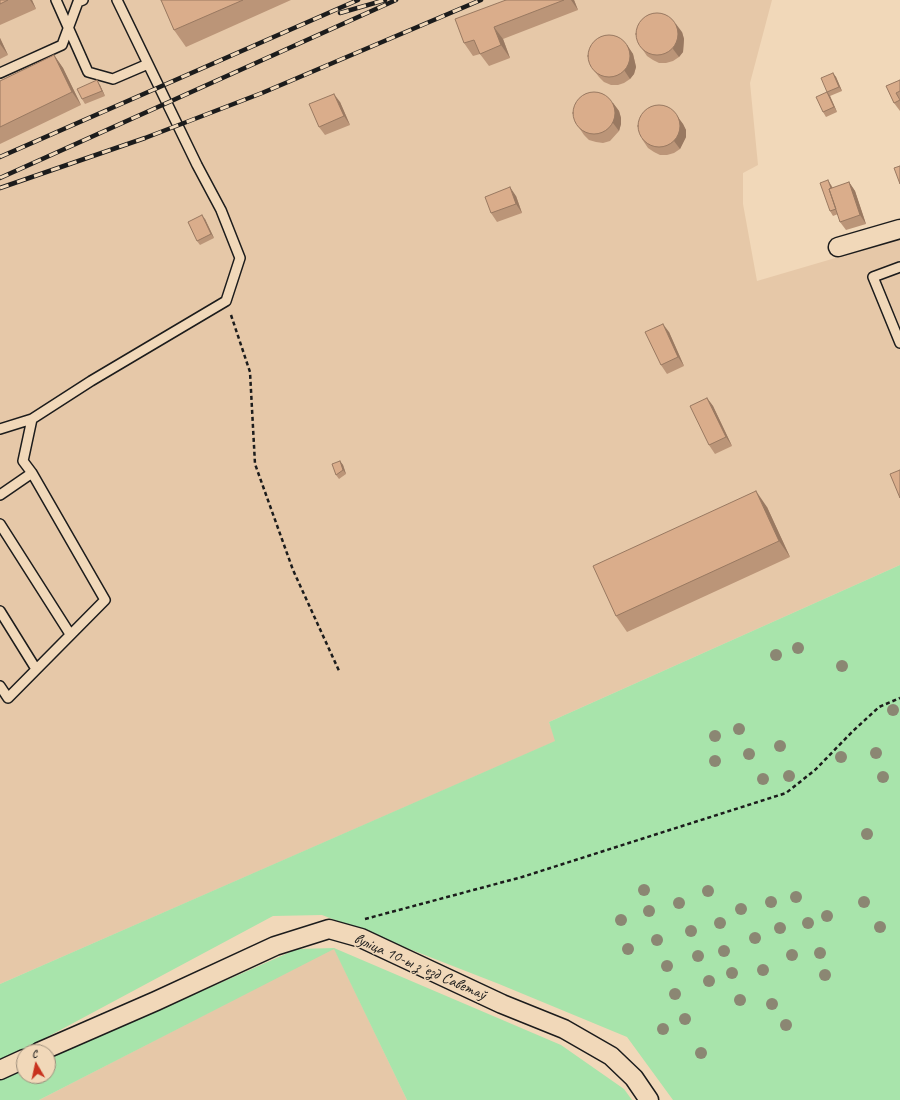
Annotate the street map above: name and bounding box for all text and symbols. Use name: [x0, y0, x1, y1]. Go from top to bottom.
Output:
street label: вуліца 10-ы зʼезд Саветаў: [351, 929, 489, 1005]
north arrow: [16, 1044, 56, 1084]
text: С: [31, 1046, 38, 1060]

